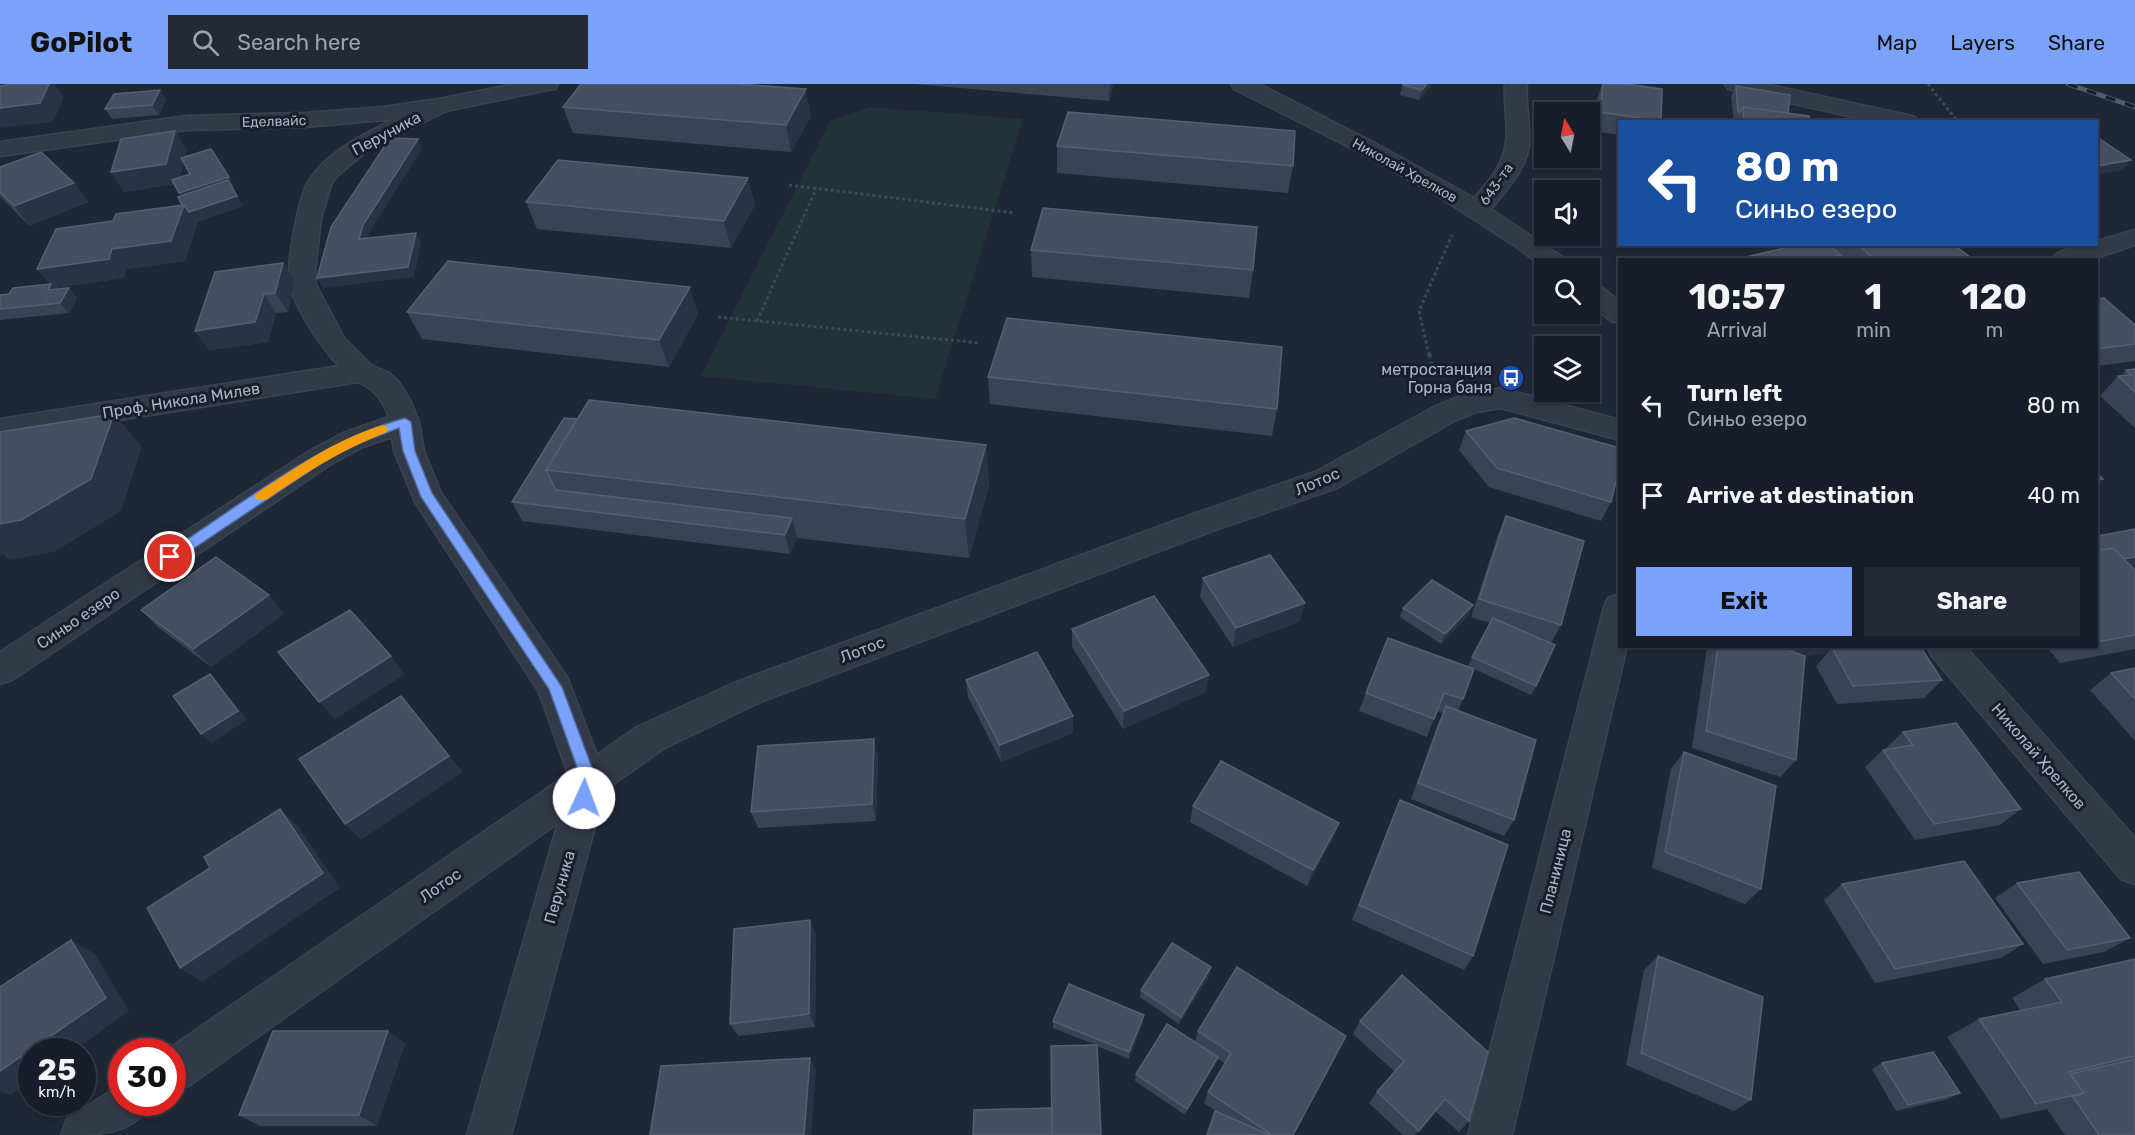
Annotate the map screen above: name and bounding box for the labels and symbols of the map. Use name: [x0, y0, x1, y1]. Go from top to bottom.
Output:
north arrow: [1534, 102, 1600, 168]
street label: Перуника: [349, 107, 424, 160]
street label: Еделвайс: [241, 112, 307, 131]
street label: Николай Хрелков: [1349, 135, 1460, 206]
street label: 643-та: [1476, 160, 1517, 209]
place label: метростанция Горна баня: [1381, 360, 1492, 397]
bus stop icon: метростанция Горна баня: [1496, 363, 1526, 393]
street label: Проф. Никола Милев: [101, 379, 261, 422]
street label: Лотос: [1292, 464, 1343, 499]
pin: [144, 531, 195, 582]
street label: Синьо езеро: [33, 584, 123, 653]
street label: Лотос: [837, 632, 888, 667]
street label: Николай Хрелков: [1987, 699, 2090, 813]
position arrow: [552, 766, 616, 830]
street label: Планиница: [1536, 827, 1575, 916]
street label: Перуника: [540, 848, 579, 926]
street label: Лотос: [416, 864, 465, 907]
speed limit sign: 30: [108, 1038, 186, 1116]

